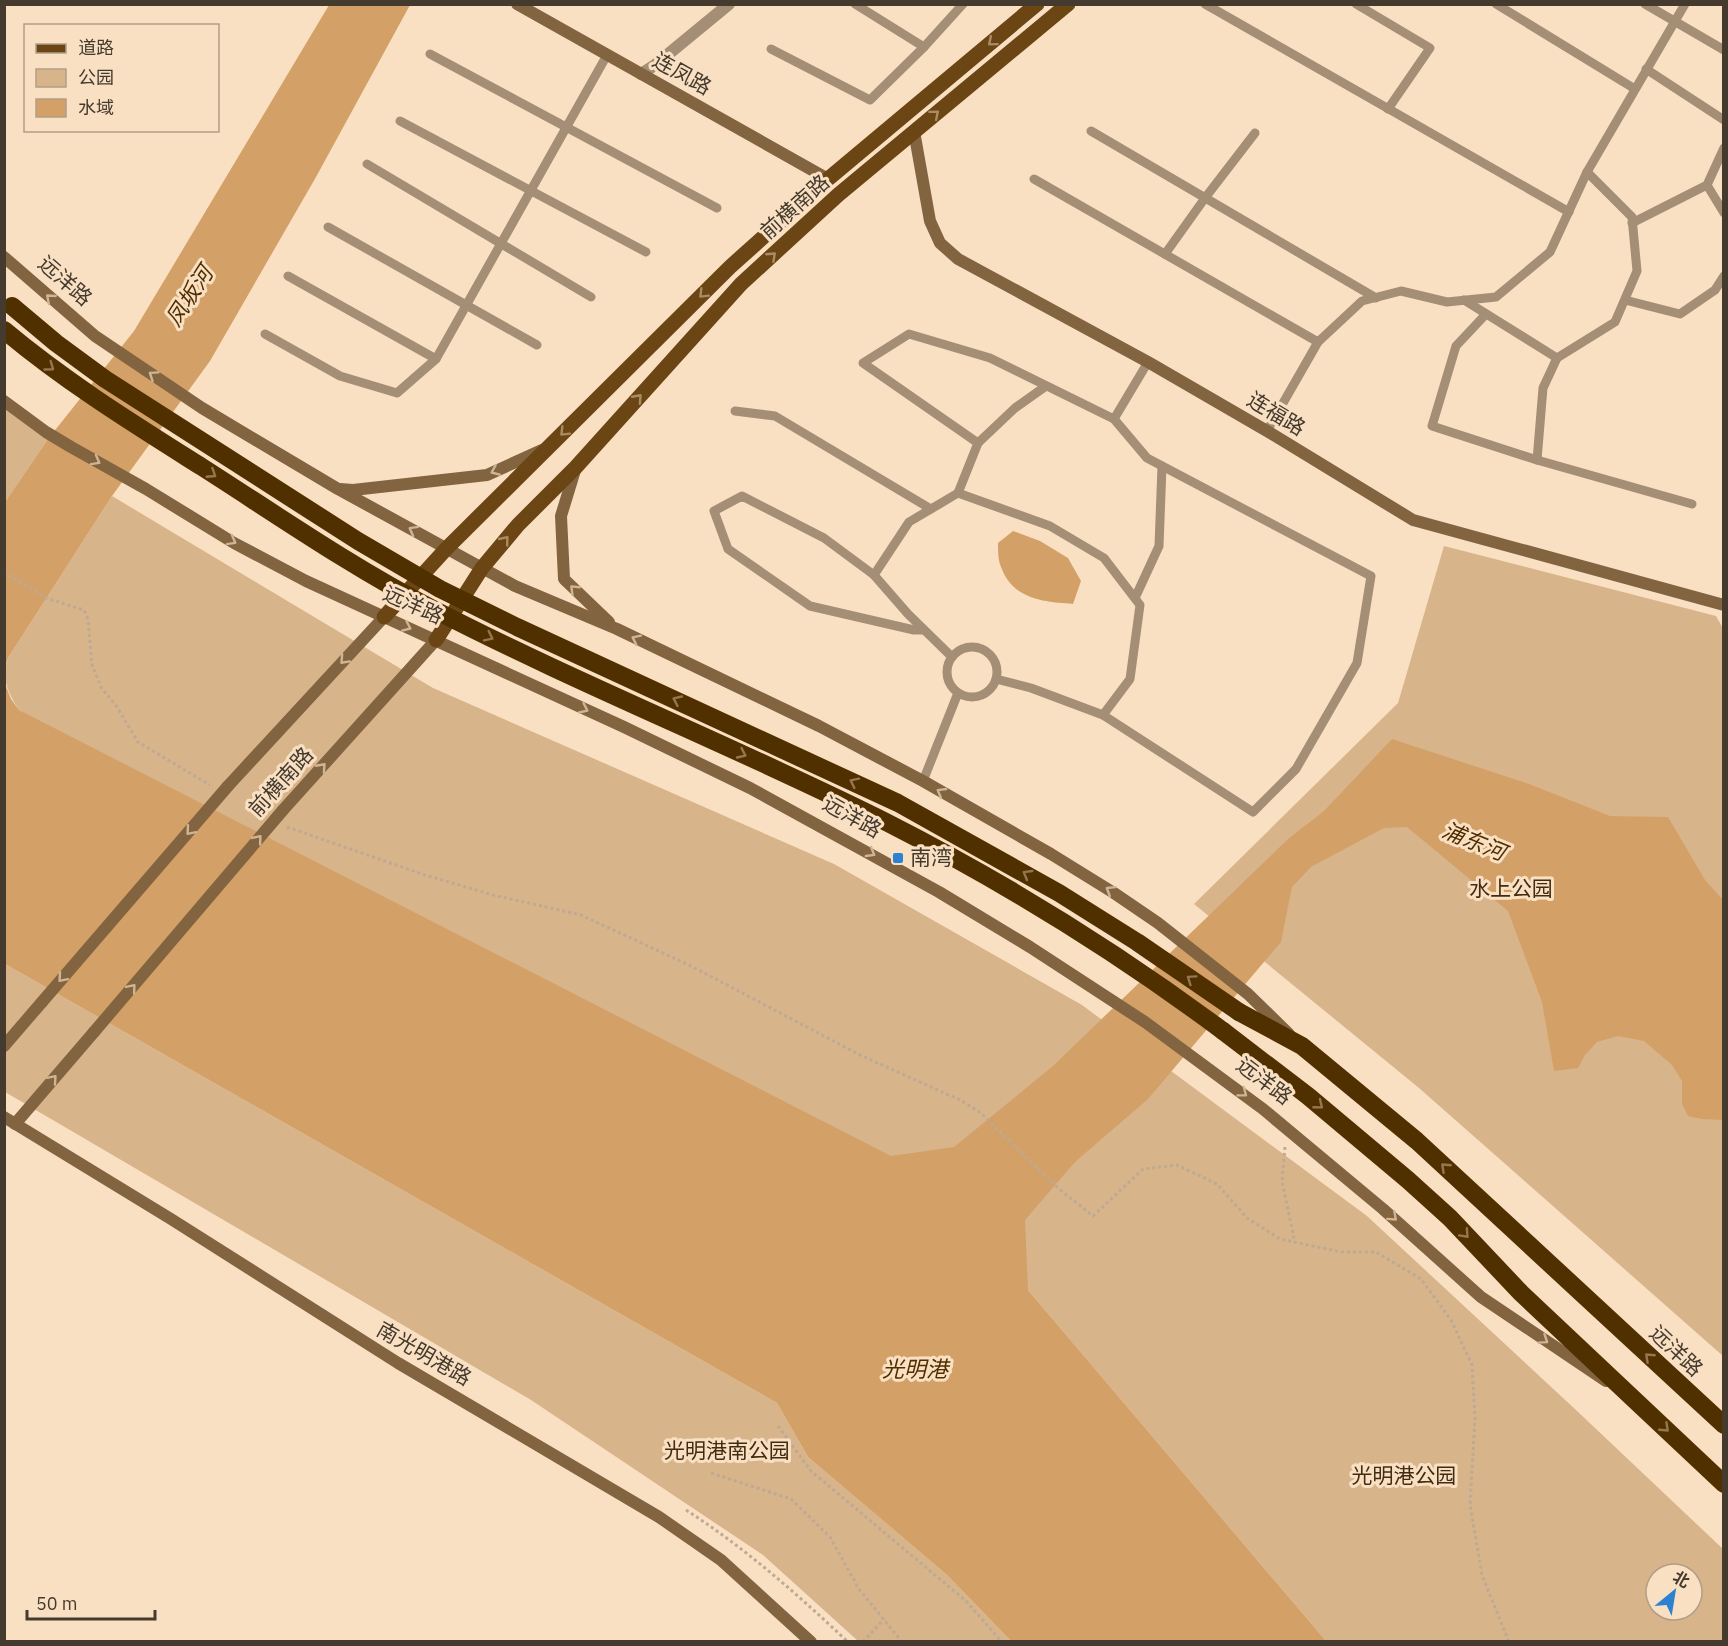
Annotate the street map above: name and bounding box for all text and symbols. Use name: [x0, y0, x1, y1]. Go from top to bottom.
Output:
legend: [24, 24, 219, 132]
one-way arrow: [988, 35, 999, 46]
text: 道路: [78, 36, 114, 59]
street label: 连凤路: [648, 46, 717, 101]
text: 公园: [78, 66, 114, 89]
text: 水域: [78, 96, 114, 119]
one-way arrow: [928, 111, 939, 122]
street label: 前横南路: [754, 168, 835, 245]
street label: 远洋路: [33, 249, 99, 311]
one-way arrow: [765, 252, 775, 263]
water label: 凤坂河: [158, 257, 221, 331]
one-way arrow: [699, 287, 710, 298]
one-way arrow: [46, 294, 57, 305]
one-way arrow: [43, 360, 54, 371]
one-way arrow: [149, 372, 160, 383]
street label: 连福路: [1242, 385, 1311, 441]
one-way arrow: [631, 394, 642, 405]
one-way arrow: [561, 424, 572, 435]
one-way arrow: [90, 454, 100, 465]
one-way arrow: [490, 464, 501, 476]
one-way arrow: [206, 467, 217, 478]
one-way arrow: [408, 526, 419, 537]
one-way arrow: [226, 534, 236, 546]
one-way arrow: [498, 536, 509, 547]
street label: 远洋路: [379, 578, 448, 630]
one-way arrow: [571, 585, 581, 596]
one-way arrow: [401, 620, 412, 632]
one-way arrow: [482, 629, 493, 641]
one-way arrow: [631, 634, 642, 646]
one-way arrow: [341, 653, 352, 664]
one-way arrow: [673, 696, 684, 708]
one-way arrow: [578, 701, 589, 713]
street label: 前横南路: [242, 741, 319, 822]
one-way arrow: [736, 746, 747, 758]
one-way arrow: [315, 763, 326, 774]
one-way arrow: [850, 778, 861, 790]
one-way arrow: [937, 787, 948, 799]
street label: 远洋路: [818, 789, 887, 844]
water label: 浦东河: [1438, 815, 1514, 868]
one-way arrow: [186, 824, 197, 834]
one-way arrow: [251, 835, 262, 846]
place label: 南湾: [910, 843, 952, 871]
one-way arrow: [865, 846, 875, 858]
marker: 南湾: [891, 851, 905, 865]
one-way arrow: [1022, 869, 1033, 881]
park label: 水上公园: [1469, 874, 1553, 902]
one-way arrow: [1106, 886, 1116, 898]
one-way arrow: [58, 971, 69, 982]
one-way arrow: [1186, 975, 1197, 986]
one-way arrow: [125, 984, 136, 995]
street label: 远洋路: [1231, 1050, 1298, 1110]
one-way arrow: [46, 1076, 57, 1086]
one-way arrow: [1236, 1086, 1247, 1097]
one-way arrow: [1312, 1098, 1323, 1109]
one-way arrow: [1441, 1163, 1452, 1174]
one-way arrow: [1386, 1210, 1397, 1221]
one-way arrow: [1458, 1227, 1469, 1238]
street label: 南光明港路: [372, 1315, 477, 1392]
street label: 远洋路: [1644, 1319, 1709, 1382]
one-way arrow: [1537, 1333, 1548, 1344]
one-way arrow: [1646, 1353, 1656, 1364]
water label: 光明港: [882, 1354, 951, 1383]
one-way arrow: [1658, 1421, 1669, 1432]
park label: 光明港南公园: [664, 1436, 790, 1464]
park label: 光明港公园: [1352, 1461, 1457, 1489]
north arrow: [1644, 1562, 1704, 1622]
text: 北: [1670, 1566, 1693, 1592]
scale bar: [27, 1583, 154, 1621]
text: 50 m: [36, 1592, 78, 1615]

